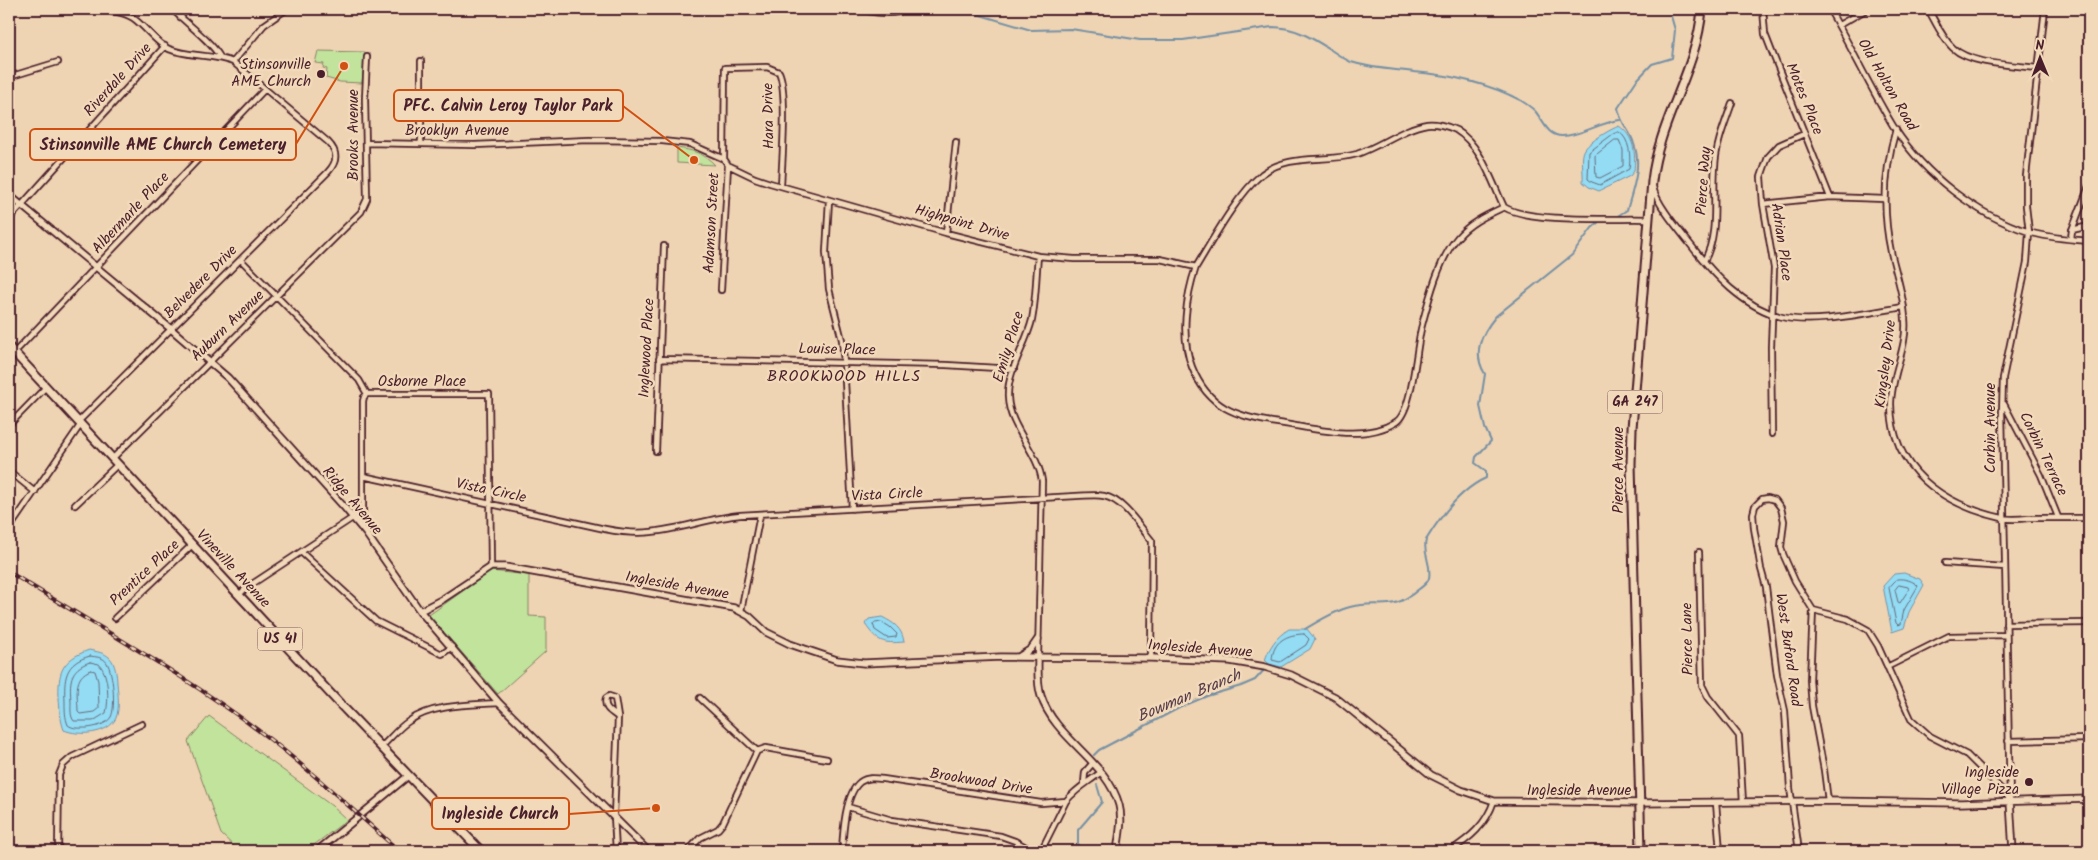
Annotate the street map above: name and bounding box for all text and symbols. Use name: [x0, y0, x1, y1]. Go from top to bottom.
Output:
north arrow: [2016, 32, 2066, 82]
street label: Old Holton Road: [1851, 34, 1924, 136]
text: N: [2035, 35, 2045, 57]
street label: Riverdale Drive: [78, 37, 158, 122]
place label: Stinsonville AME Church: [231, 53, 311, 94]
street label: Motes Place: [1779, 59, 1829, 139]
marker: Stinsonville AME Church: [315, 68, 327, 80]
street label: Hara Drive: [756, 82, 782, 149]
street label: Brooks Avenue: [342, 89, 366, 181]
callout: PFC. Calvin Leroy Taylor Park: [394, 90, 623, 121]
text: PFC. Calvin Leroy Taylor Park: [404, 94, 614, 119]
street label: Brooklyn Avenue: [405, 119, 509, 143]
callout: Stinsonville AME Church Cemetery: [30, 129, 296, 160]
text: Stinsonville AME Church Cemetery: [40, 133, 287, 158]
street label: Pierce Way: [1690, 145, 1718, 216]
street label: Albermarle Place: [86, 166, 176, 260]
street label: Adamson Street: [697, 172, 727, 274]
street label: Highpoint Drive: [912, 198, 1012, 248]
street label: Adrian Place: [1764, 201, 1798, 283]
street label: Belvedere Drive: [158, 239, 244, 325]
street label: Auburn Avenue: [186, 284, 271, 367]
street label: Inglewood Place: [632, 297, 662, 398]
street label: Emily Place: [987, 308, 1031, 386]
street label: Kingsley Drive: [1869, 318, 1903, 409]
street label: Louise Place: [798, 337, 876, 363]
district label: BROOKWOOD HILLS: [767, 364, 921, 389]
street label: Osborne Place: [378, 370, 466, 394]
street label: Corbin Avenue: [1979, 383, 2003, 473]
road number: GA 247: [1608, 391, 1662, 414]
street label: Corbin Terrace: [2012, 408, 2074, 501]
street label: Pierce Avenue: [1607, 426, 1631, 514]
street label: Ridge Avenue: [316, 461, 388, 541]
street label: Vista Circle: [454, 472, 529, 510]
street label: Vista Circle: [851, 481, 924, 509]
street label: Vineville Avenue: [190, 524, 276, 614]
street label: Prentice Place: [104, 534, 186, 612]
street label: Ingleside Avenue: [623, 565, 731, 607]
street label: West Buford Road: [1768, 592, 1808, 709]
street label: Pierce Lane: [1675, 602, 1701, 676]
road number: US 41: [258, 628, 302, 650]
street label: Ingleside Avenue: [1147, 633, 1253, 665]
water label: Bowman Branch: [1133, 662, 1246, 729]
place label: Ingleside Village Pizza: [1941, 761, 2019, 802]
street label: Brookwood Drive: [928, 762, 1034, 802]
marker: Ingleside Village Pizza: [2023, 776, 2035, 788]
street label: Ingleside Avenue: [1527, 779, 1632, 803]
callout: Ingleside Church: [432, 798, 569, 829]
text: Ingleside Church: [441, 802, 559, 827]

